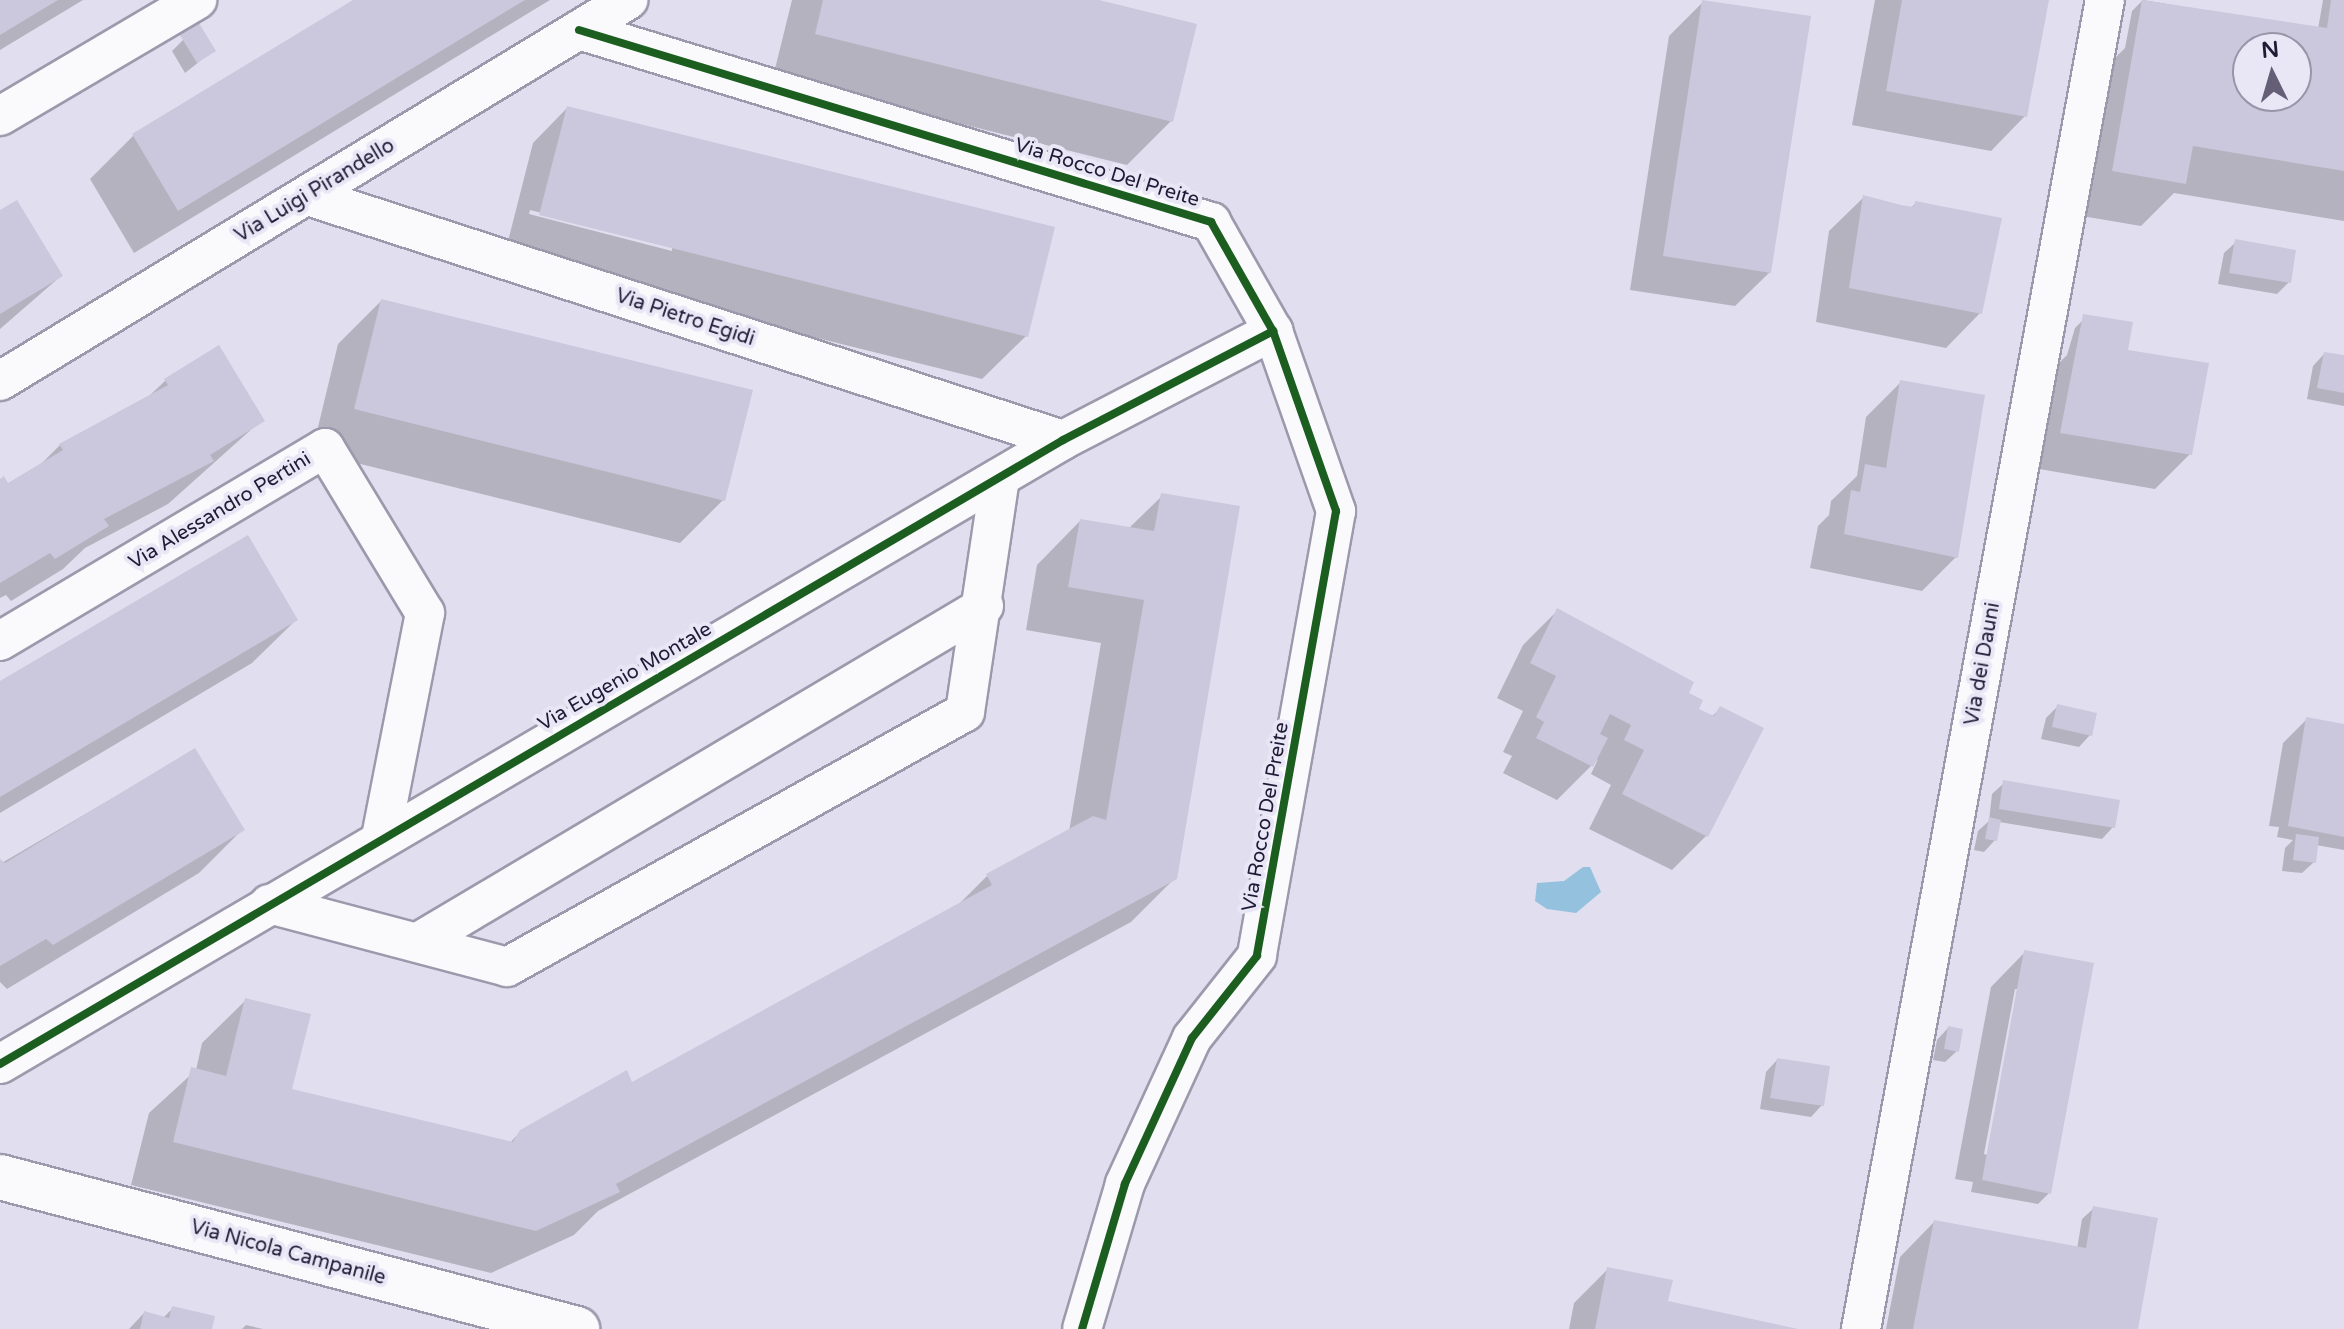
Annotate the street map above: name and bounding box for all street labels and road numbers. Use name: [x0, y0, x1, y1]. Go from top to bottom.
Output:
street label: Via Rocco Del Preite: [1012, 133, 1202, 213]
street label: Via Luigi Pirandello: [231, 134, 399, 248]
street label: Via Pietro Egidi: [612, 284, 758, 352]
street label: Via Alessandro Pertini: [125, 447, 315, 575]
street label: Via dei Dauni: [1960, 601, 2006, 727]
street label: Via Eugenio Montale: [534, 617, 716, 737]
street label: Via Rocco Del Preite: [1238, 720, 1294, 914]
street label: Via Nicola Campanile: [188, 1215, 388, 1291]

